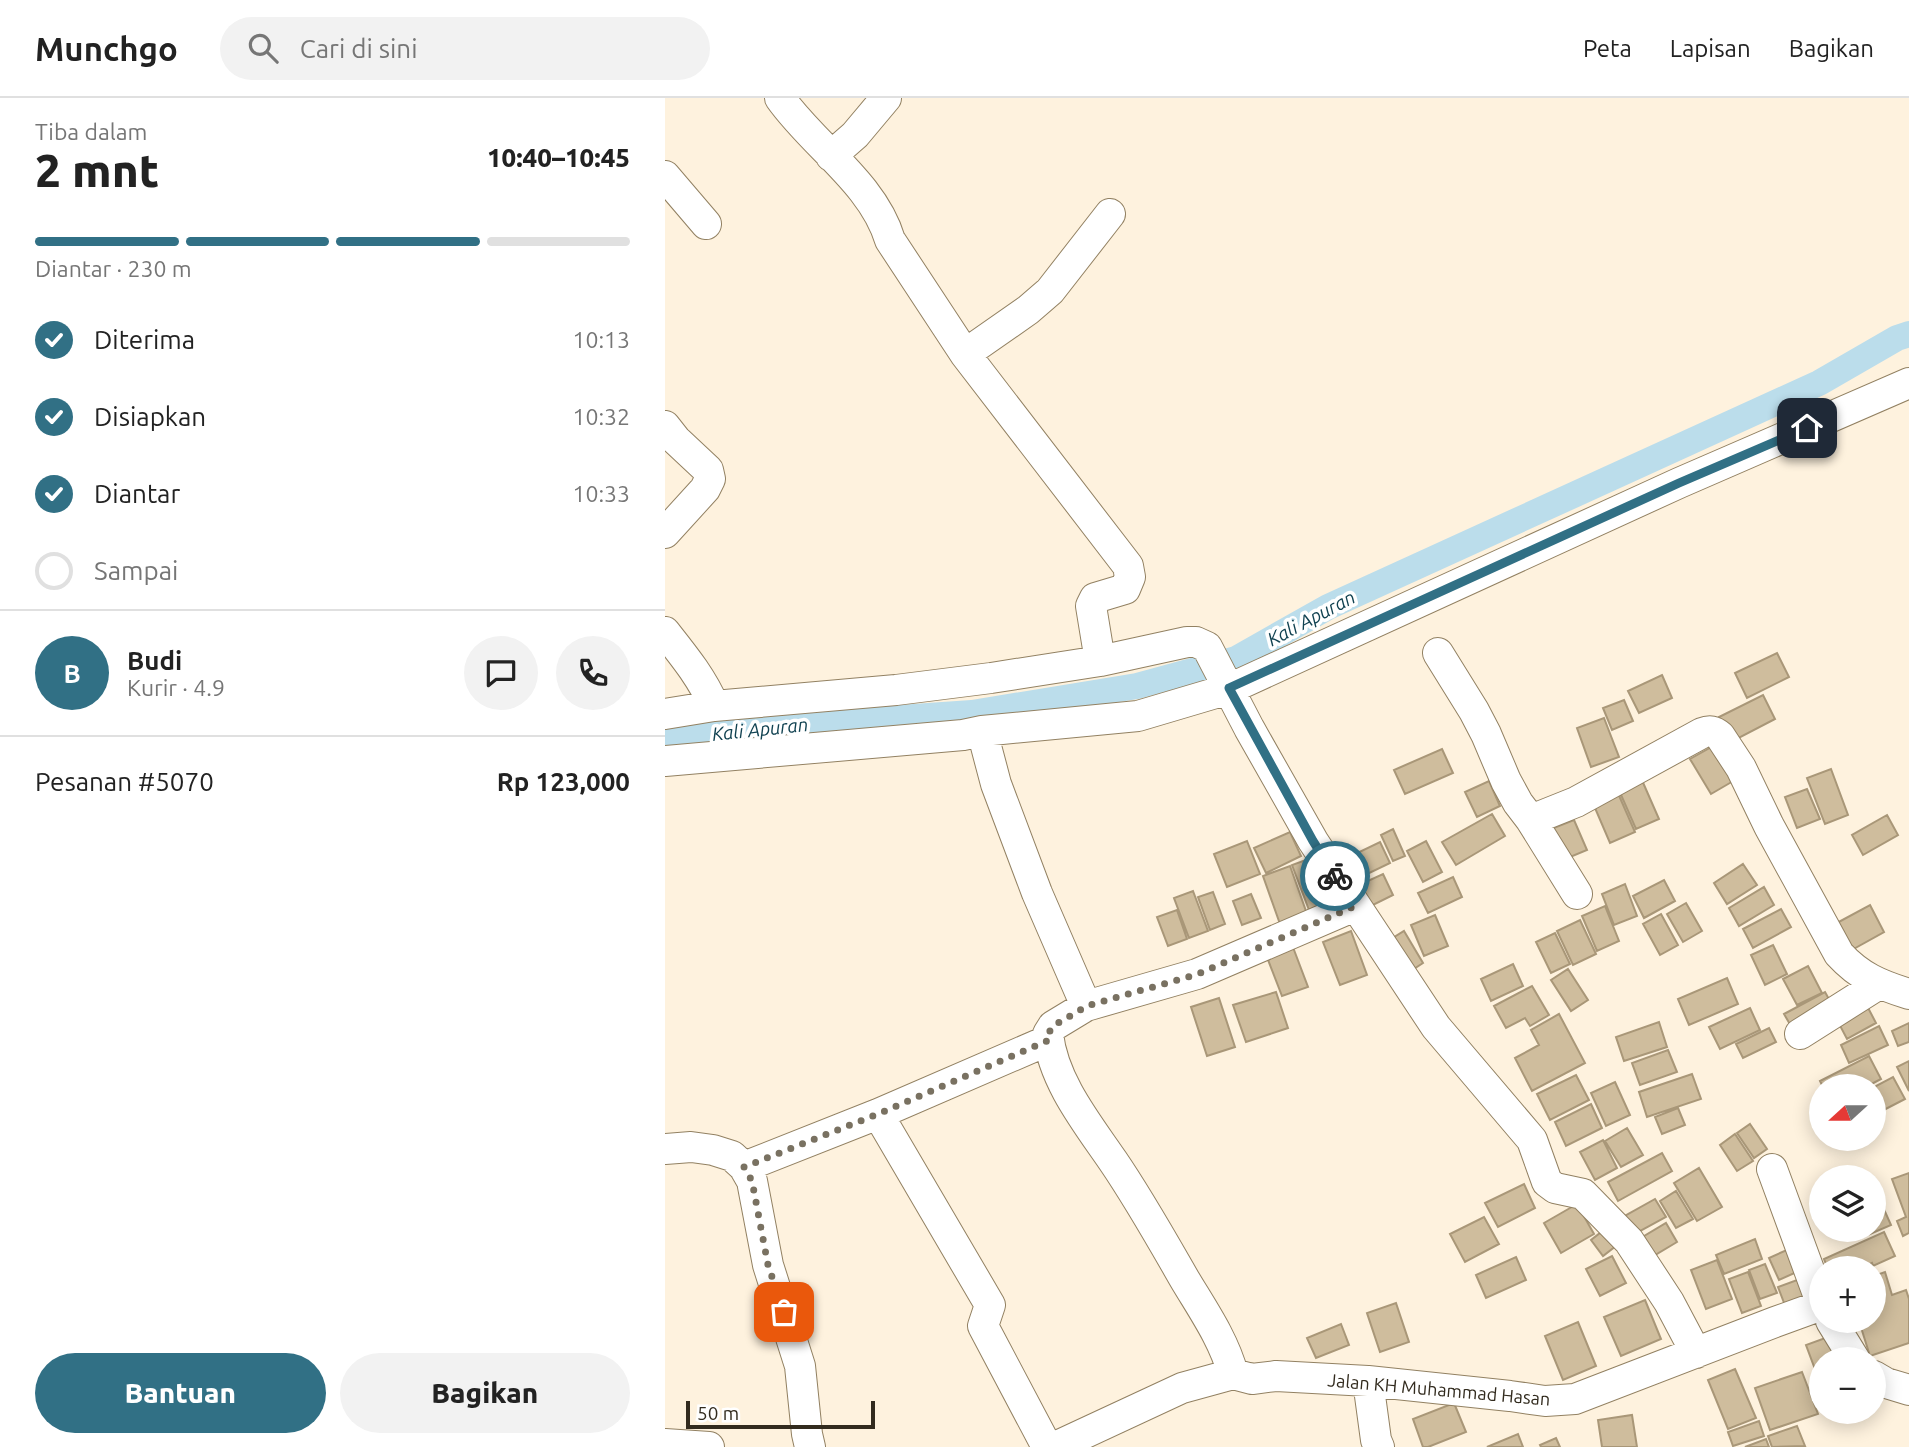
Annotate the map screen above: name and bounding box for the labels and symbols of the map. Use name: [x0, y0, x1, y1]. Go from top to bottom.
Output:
pin: [1777, 398, 1837, 458]
water label: Kali Apuran: [1263, 586, 1359, 650]
water label: Kali Apuran: [711, 713, 809, 745]
courier: [1300, 841, 1370, 911]
north arrow: [1809, 1074, 1887, 1152]
pin: [754, 1282, 814, 1342]
street label: Jalan KH Muhammad Hasan: [1327, 1369, 1551, 1409]
scale bar: [686, 1398, 875, 1430]

